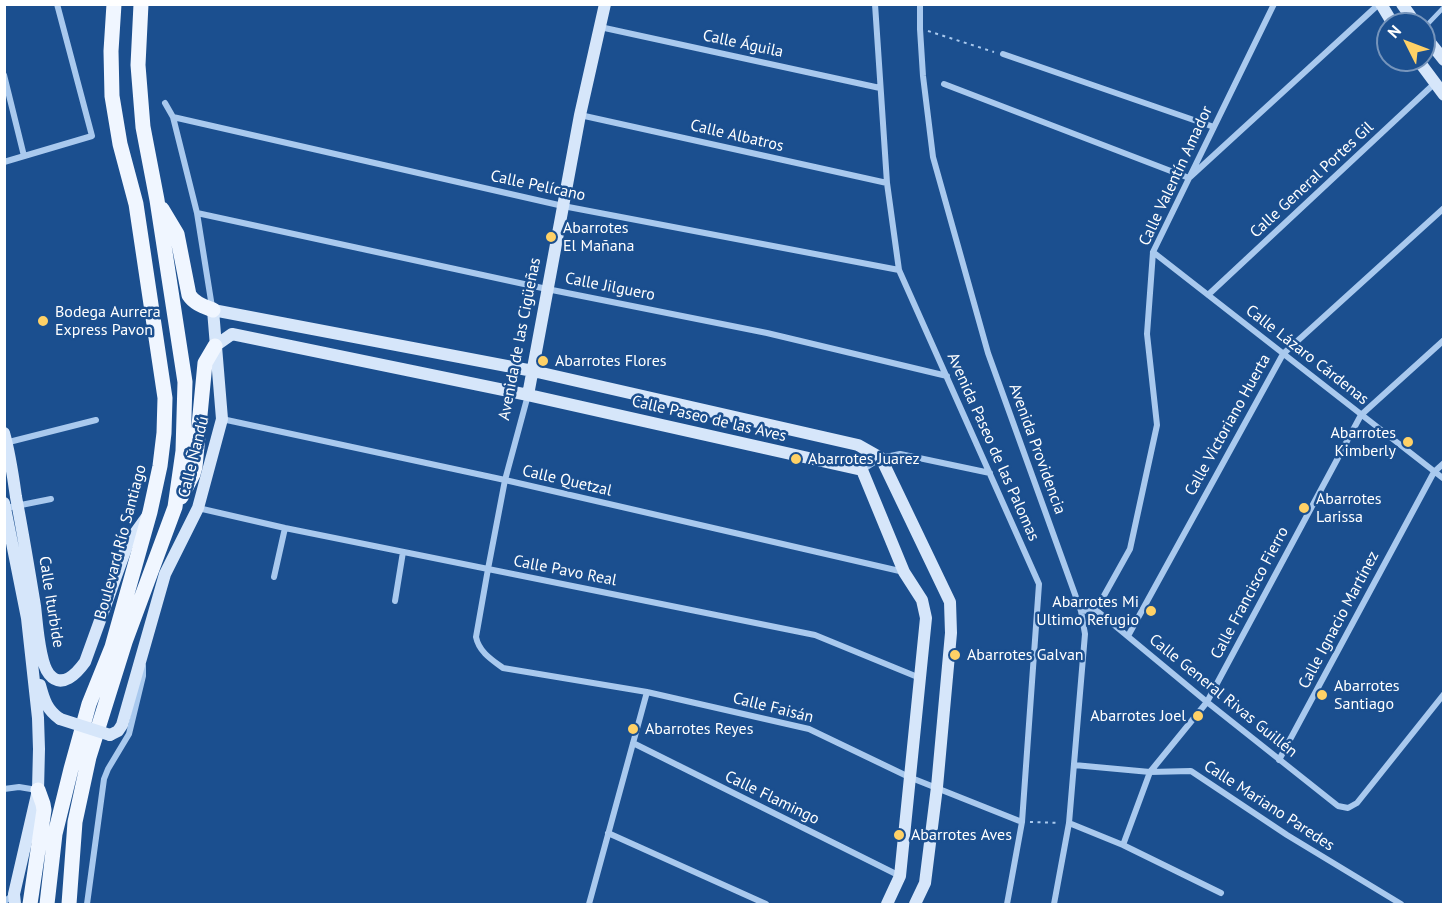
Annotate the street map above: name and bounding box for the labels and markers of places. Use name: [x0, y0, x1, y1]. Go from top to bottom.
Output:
place label: Abarrotes El Mañana: [563, 218, 634, 256]
marker: Abarrotes El Mañana: [544, 230, 558, 244]
place label: Bodega Aurrera Express Pavon: [55, 302, 161, 340]
marker: Bodega Aurrera Express Pavon: [36, 314, 50, 328]
place label: Abarrotes Flores: [555, 351, 667, 371]
marker: Abarrotes Flores: [536, 354, 550, 368]
place label: Abarrotes Kimberly: [1330, 423, 1396, 461]
marker: Abarrotes Kimberly: [1401, 435, 1415, 449]
place label: Abarrotes Juarez: [808, 449, 920, 469]
marker: Abarrotes Juarez: [789, 452, 803, 466]
place label: Abarrotes Larissa: [1316, 489, 1382, 527]
marker: Abarrotes Larissa: [1297, 501, 1311, 515]
place label: Abarrotes Mi Ultimo Refugio: [1036, 592, 1139, 630]
marker: Abarrotes Mi Ultimo Refugio: [1144, 604, 1158, 618]
place label: Abarrotes Galvan: [967, 645, 1084, 665]
marker: Abarrotes Galvan: [948, 648, 962, 662]
place label: Abarrotes Santiago: [1334, 676, 1400, 714]
marker: Abarrotes Santiago: [1315, 688, 1329, 702]
place label: Abarrotes Joel: [1090, 706, 1186, 726]
marker: Abarrotes Joel: [1191, 709, 1205, 723]
place label: Abarrotes Reyes: [645, 719, 753, 739]
marker: Abarrotes Reyes: [626, 722, 640, 736]
place label: Abarrotes Aves: [911, 825, 1012, 845]
marker: Abarrotes Aves: [892, 828, 906, 842]

